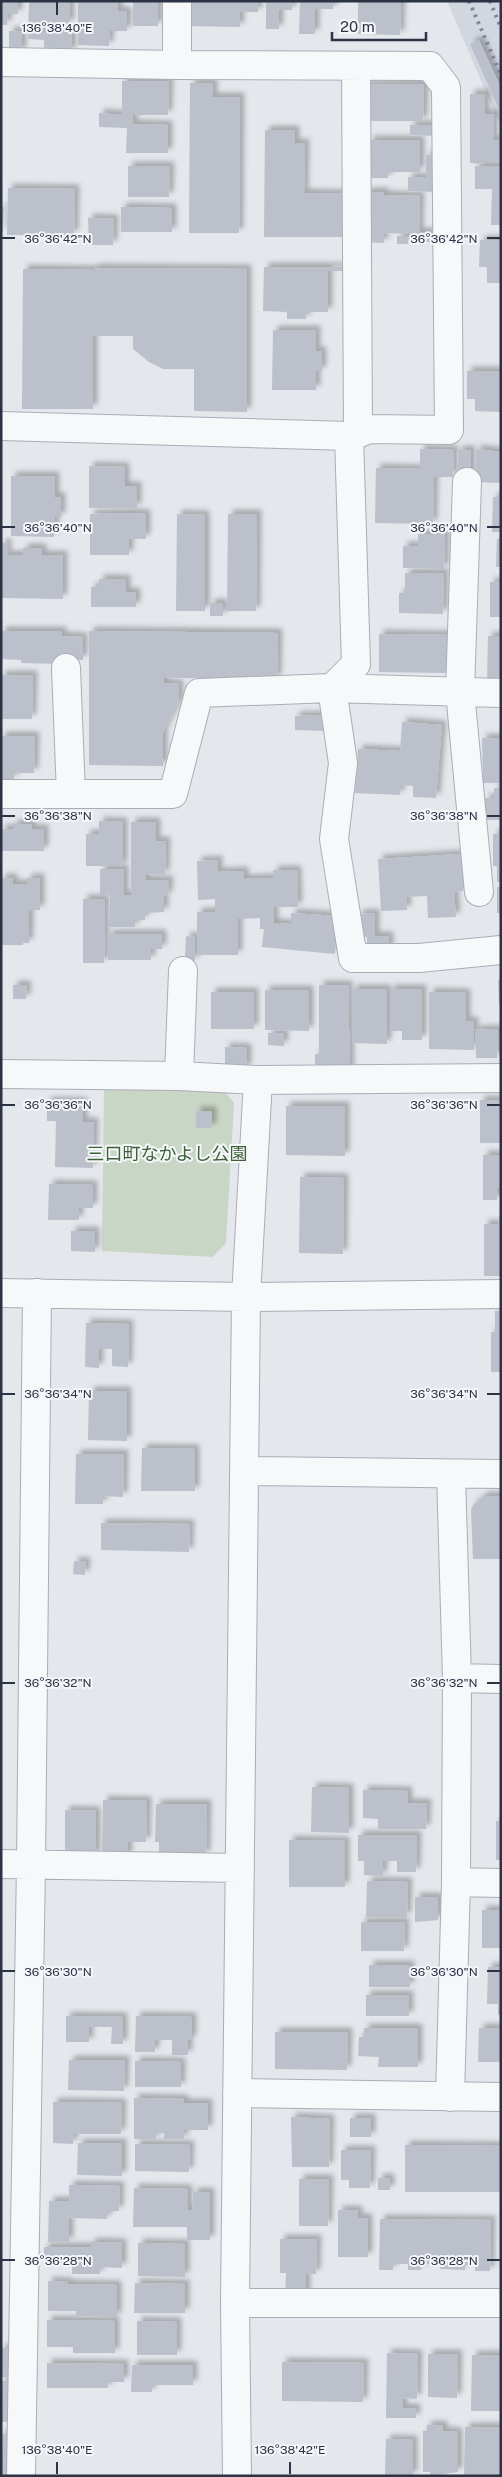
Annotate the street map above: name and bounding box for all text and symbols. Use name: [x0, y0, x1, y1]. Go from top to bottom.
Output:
scale bar: [332, 10, 426, 42]
text: 20 m: [340, 18, 375, 35]
text: 136°38'40"E: [21, 21, 93, 35]
text: 36°36'42"N: [24, 232, 92, 246]
text: 36°36'42"N: [410, 232, 478, 246]
text: 36°36'40"N: [24, 521, 92, 535]
text: 36°36'40"N: [410, 521, 478, 535]
text: 36°36'38"N: [24, 809, 92, 823]
text: 36°36'38"N: [410, 809, 478, 823]
text: 36°36'36"N: [24, 1098, 92, 1112]
text: 36°36'36"N: [410, 1098, 478, 1112]
park label: 三口町なかよし公園: [86, 1143, 248, 1164]
text: 36°36'34"N: [24, 1387, 92, 1401]
text: 36°36'34"N: [410, 1387, 478, 1401]
text: 36°36'32"N: [24, 1676, 92, 1690]
text: 36°36'32"N: [410, 1676, 478, 1690]
text: 36°36'30"N: [24, 1965, 92, 1979]
text: 36°36'30"N: [410, 1965, 478, 1979]
text: 36°36'28"N: [24, 2254, 92, 2268]
text: 36°36'28"N: [410, 2254, 478, 2268]
text: 136°38'40"E: [21, 2443, 93, 2457]
text: 136°38'42"E: [255, 2443, 325, 2457]

